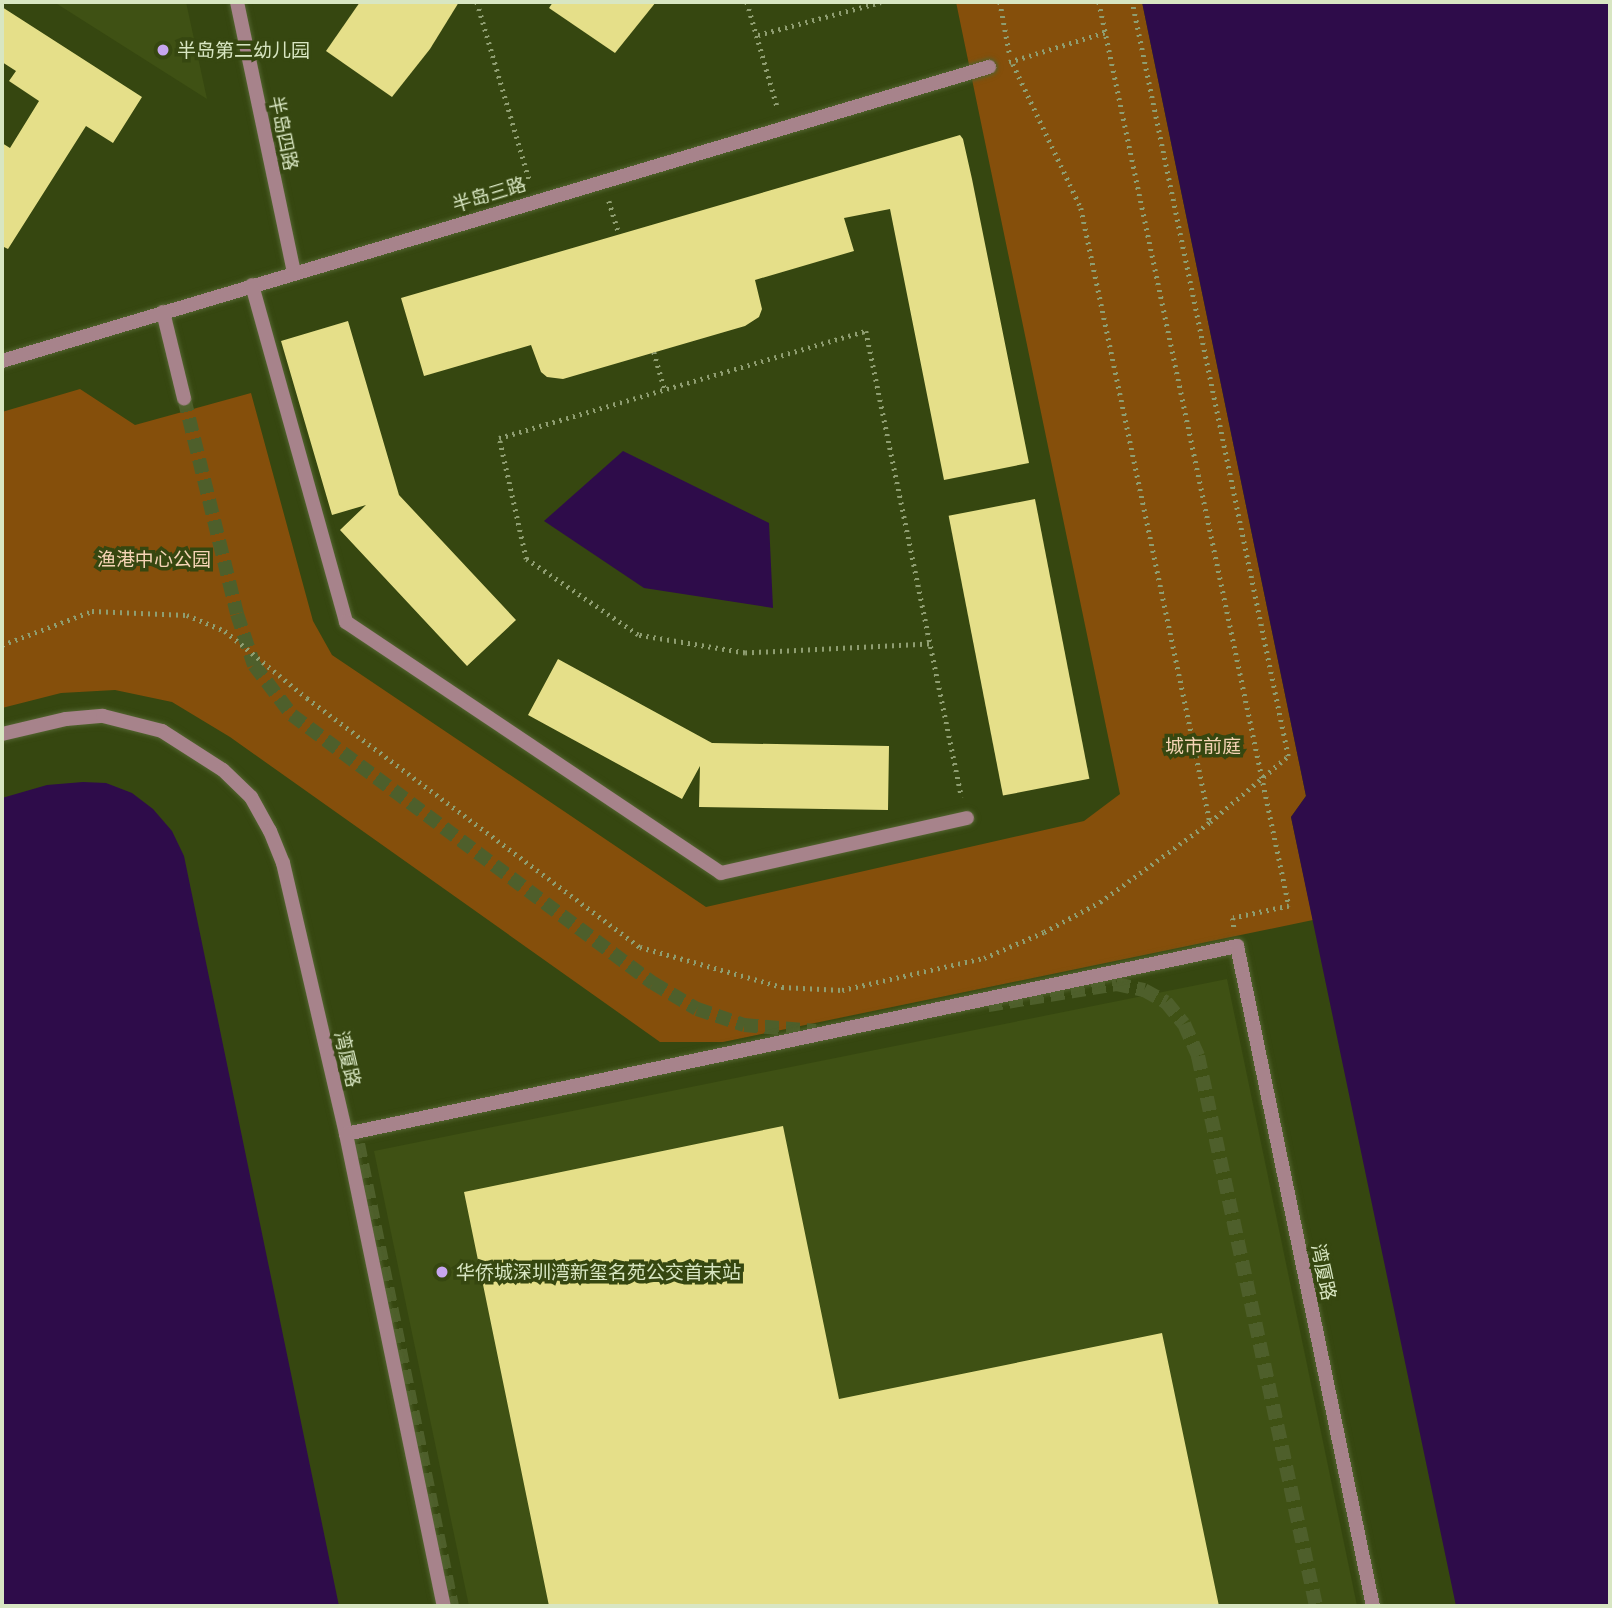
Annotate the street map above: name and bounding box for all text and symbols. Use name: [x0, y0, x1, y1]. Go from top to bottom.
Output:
place label: 半岛第二幼儿园: [177, 39, 310, 61]
marker: 半岛第二幼儿园: [155, 42, 171, 58]
street label: 半岛四路: [265, 93, 303, 173]
street label: 半岛三路: [449, 172, 529, 216]
park label: 渔港中心公园: [97, 548, 211, 570]
park label: 城市前庭: [1165, 735, 1241, 757]
street label: 湾厦路: [330, 1029, 366, 1089]
street label: 湾厦路: [1307, 1242, 1341, 1302]
place label: 华侨城深圳湾新玺名苑公交首末站: [456, 1261, 741, 1283]
marker: 华侨城深圳湾新玺名苑公交首末站: [434, 1264, 450, 1280]

